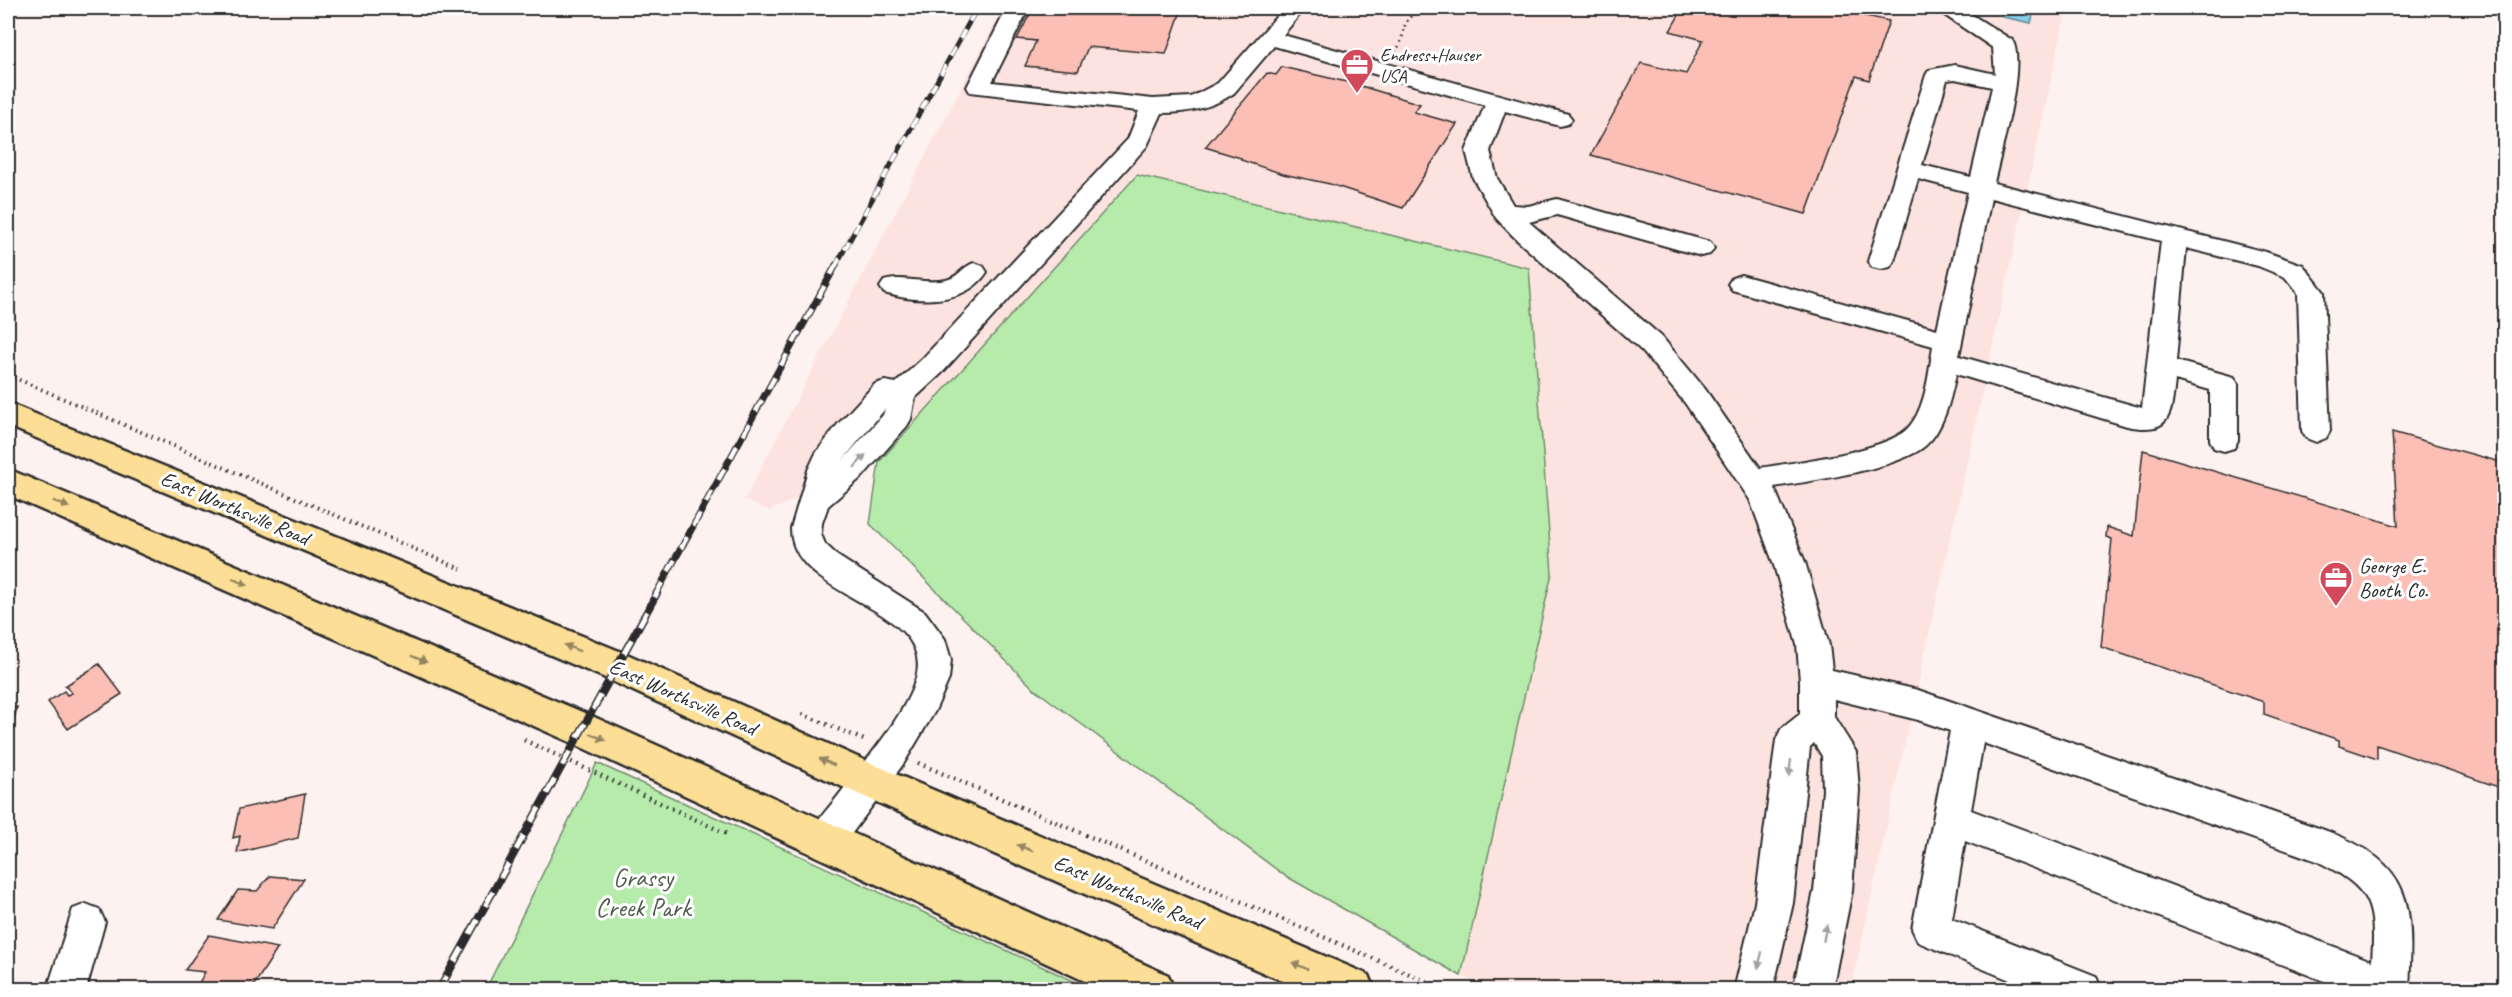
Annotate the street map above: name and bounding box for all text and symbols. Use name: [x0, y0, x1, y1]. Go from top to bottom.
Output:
place label: Endress+Hauser USA: [1380, 44, 1482, 87]
office icon: Endress+Hauser USA: [1339, 47, 1375, 94]
one-way arrow: [853, 453, 867, 468]
street label: East Worthsville Road: [157, 465, 316, 552]
one-way arrow: [53, 499, 71, 509]
place label: George E. Booth Co.: [2359, 553, 2429, 603]
office icon: George E. Booth Co.: [2318, 560, 2354, 607]
one-way arrow: [231, 577, 249, 587]
one-way arrow: [563, 643, 581, 652]
street label: East Worthsville Road: [605, 653, 764, 743]
one-way arrow: [410, 655, 428, 664]
one-way arrow: [589, 732, 607, 742]
one-way arrow: [818, 757, 835, 766]
one-way arrow: [1785, 758, 1795, 777]
one-way arrow: [1016, 843, 1034, 852]
street label: East Worthsville Road: [1050, 849, 1209, 936]
park label: Grassy Creek Park: [596, 861, 693, 924]
one-way arrow: [1821, 923, 1830, 942]
one-way arrow: [1754, 951, 1764, 969]
one-way arrow: [1292, 962, 1309, 971]

